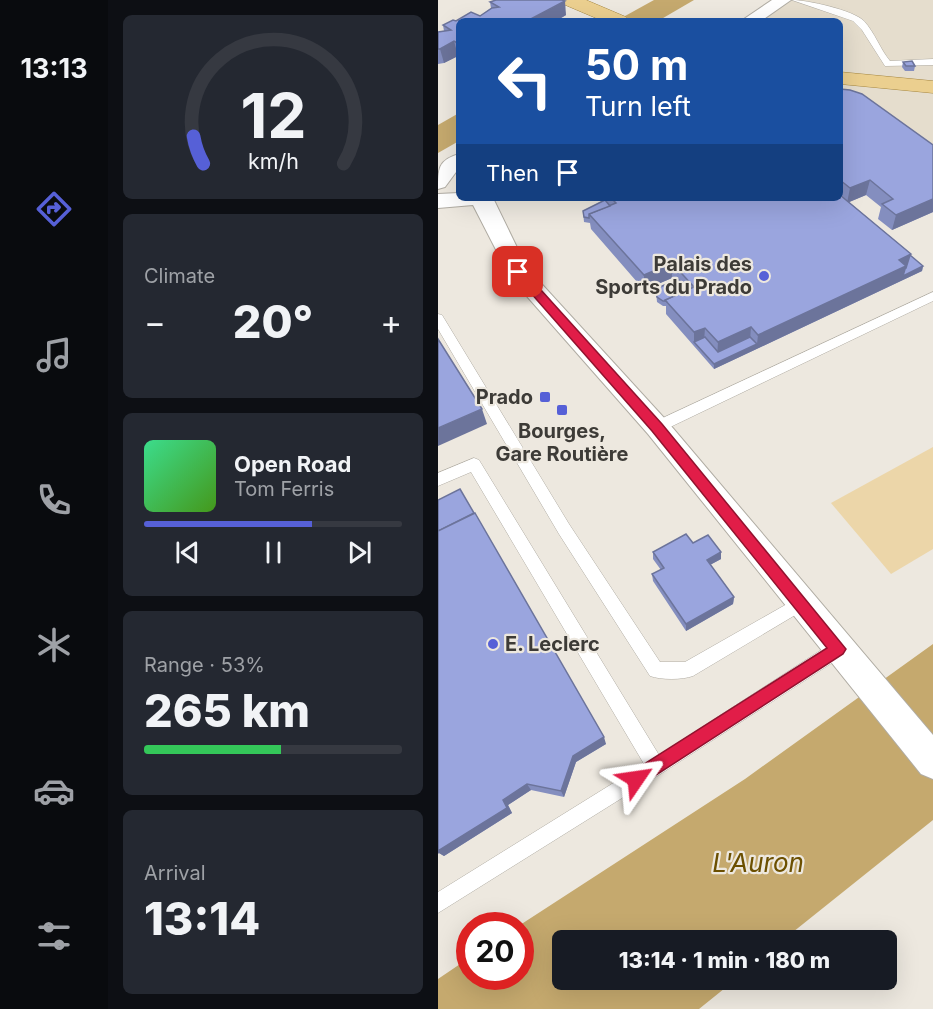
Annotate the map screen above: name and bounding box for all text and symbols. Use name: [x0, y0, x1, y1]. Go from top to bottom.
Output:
text: 50 m: [585, 39, 688, 90]
icon: left: [486, 42, 564, 120]
text: 13:13: [20, 52, 88, 85]
text: 12: [240, 78, 306, 153]
text: Turn left: [585, 90, 691, 123]
text: km/h: [248, 148, 298, 174]
icon: arrive: [551, 156, 584, 189]
text: Then: [486, 160, 539, 186]
icon: directions: [33, 188, 75, 230]
pin: [492, 246, 543, 297]
place label: Palais des Sports du Prado: [595, 252, 752, 299]
icon: arrive: [501, 255, 534, 288]
text: Climate: [144, 264, 215, 288]
marker: Palais des Sports du Prado: [757, 269, 771, 283]
text: 20°: [233, 294, 313, 349]
text: −: [144, 302, 166, 342]
text: +: [380, 302, 402, 342]
icon: music: [33, 334, 75, 376]
place label: Prado: [476, 385, 533, 409]
marker: Prado: [538, 390, 552, 404]
marker: Bourges, Gare Routière: [555, 403, 569, 417]
place label: Bourges, Gare Routière: [496, 419, 628, 466]
text: Open Road: [234, 451, 351, 477]
text: Tom Ferris: [234, 477, 334, 501]
icon: phone: [33, 479, 75, 521]
icon: previous: [171, 536, 204, 569]
icon: pause: [257, 536, 290, 569]
icon: next: [343, 536, 376, 569]
icon: climate: [33, 624, 75, 666]
place label: E. Leclerc: [505, 632, 600, 656]
marker: E. Leclerc: [486, 637, 500, 651]
text: Range · 53%: [144, 653, 265, 677]
text: 265 km: [144, 683, 310, 738]
position arrow: [604, 747, 668, 811]
icon: car: [33, 770, 75, 812]
water label: L'Auron: [712, 847, 804, 878]
text: Arrival: [144, 861, 206, 885]
text: 13:14: [144, 891, 260, 946]
speed limit sign: 20: [456, 912, 534, 990]
icon: filters: [33, 915, 75, 957]
text: 13:14 · 1 min · 180 m: [619, 947, 830, 973]

